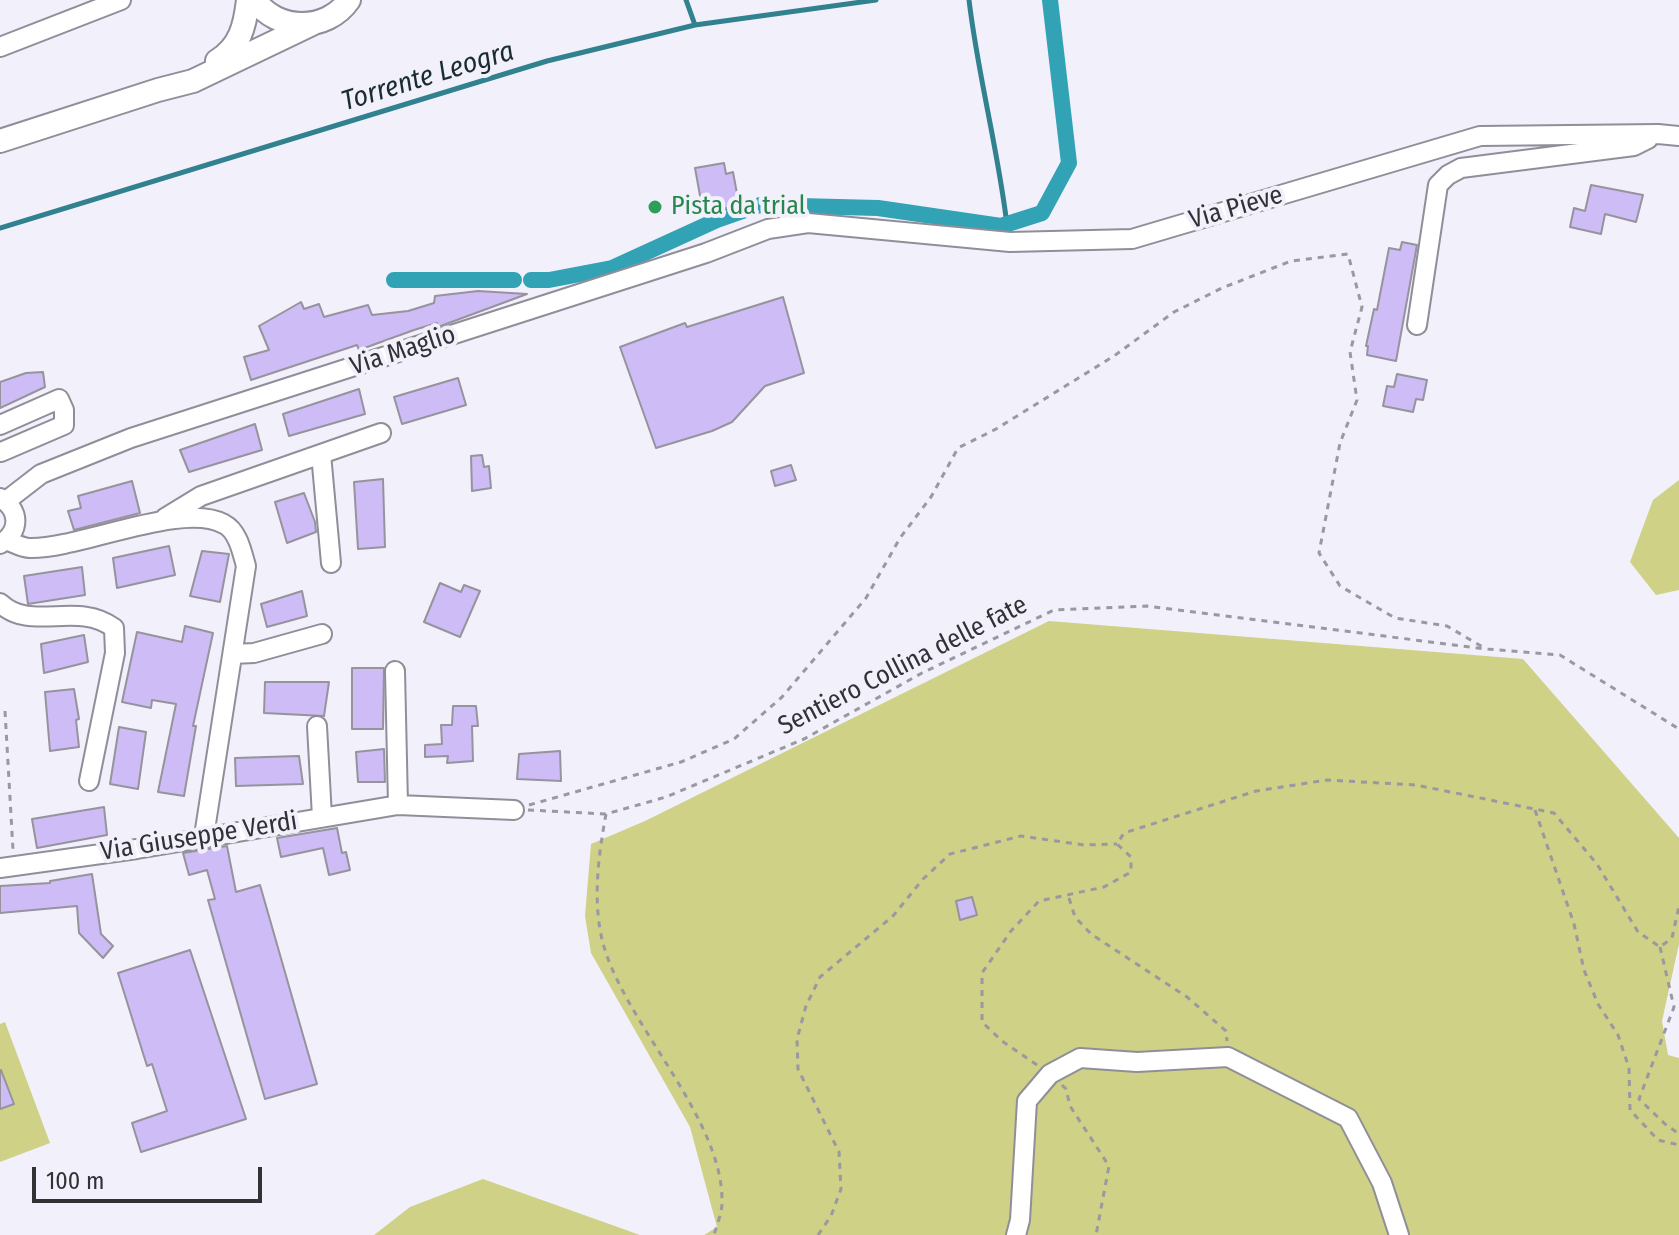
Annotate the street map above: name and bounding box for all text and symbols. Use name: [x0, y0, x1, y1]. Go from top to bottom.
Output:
water label: Torrente Leogra: [338, 35, 518, 119]
street label: Via Pieve: [1186, 180, 1286, 236]
place label: Pista da trial: [671, 191, 806, 223]
marker: Pista da trial: [646, 198, 664, 216]
street label: Via Maglio: [346, 319, 460, 383]
street label: Sentiero Collina delle fate: [773, 590, 1033, 742]
street label: Via Giuseppe Verdi: [99, 806, 299, 868]
scale bar: [36, 1151, 266, 1201]
text: 100 m: [46, 1167, 104, 1195]

